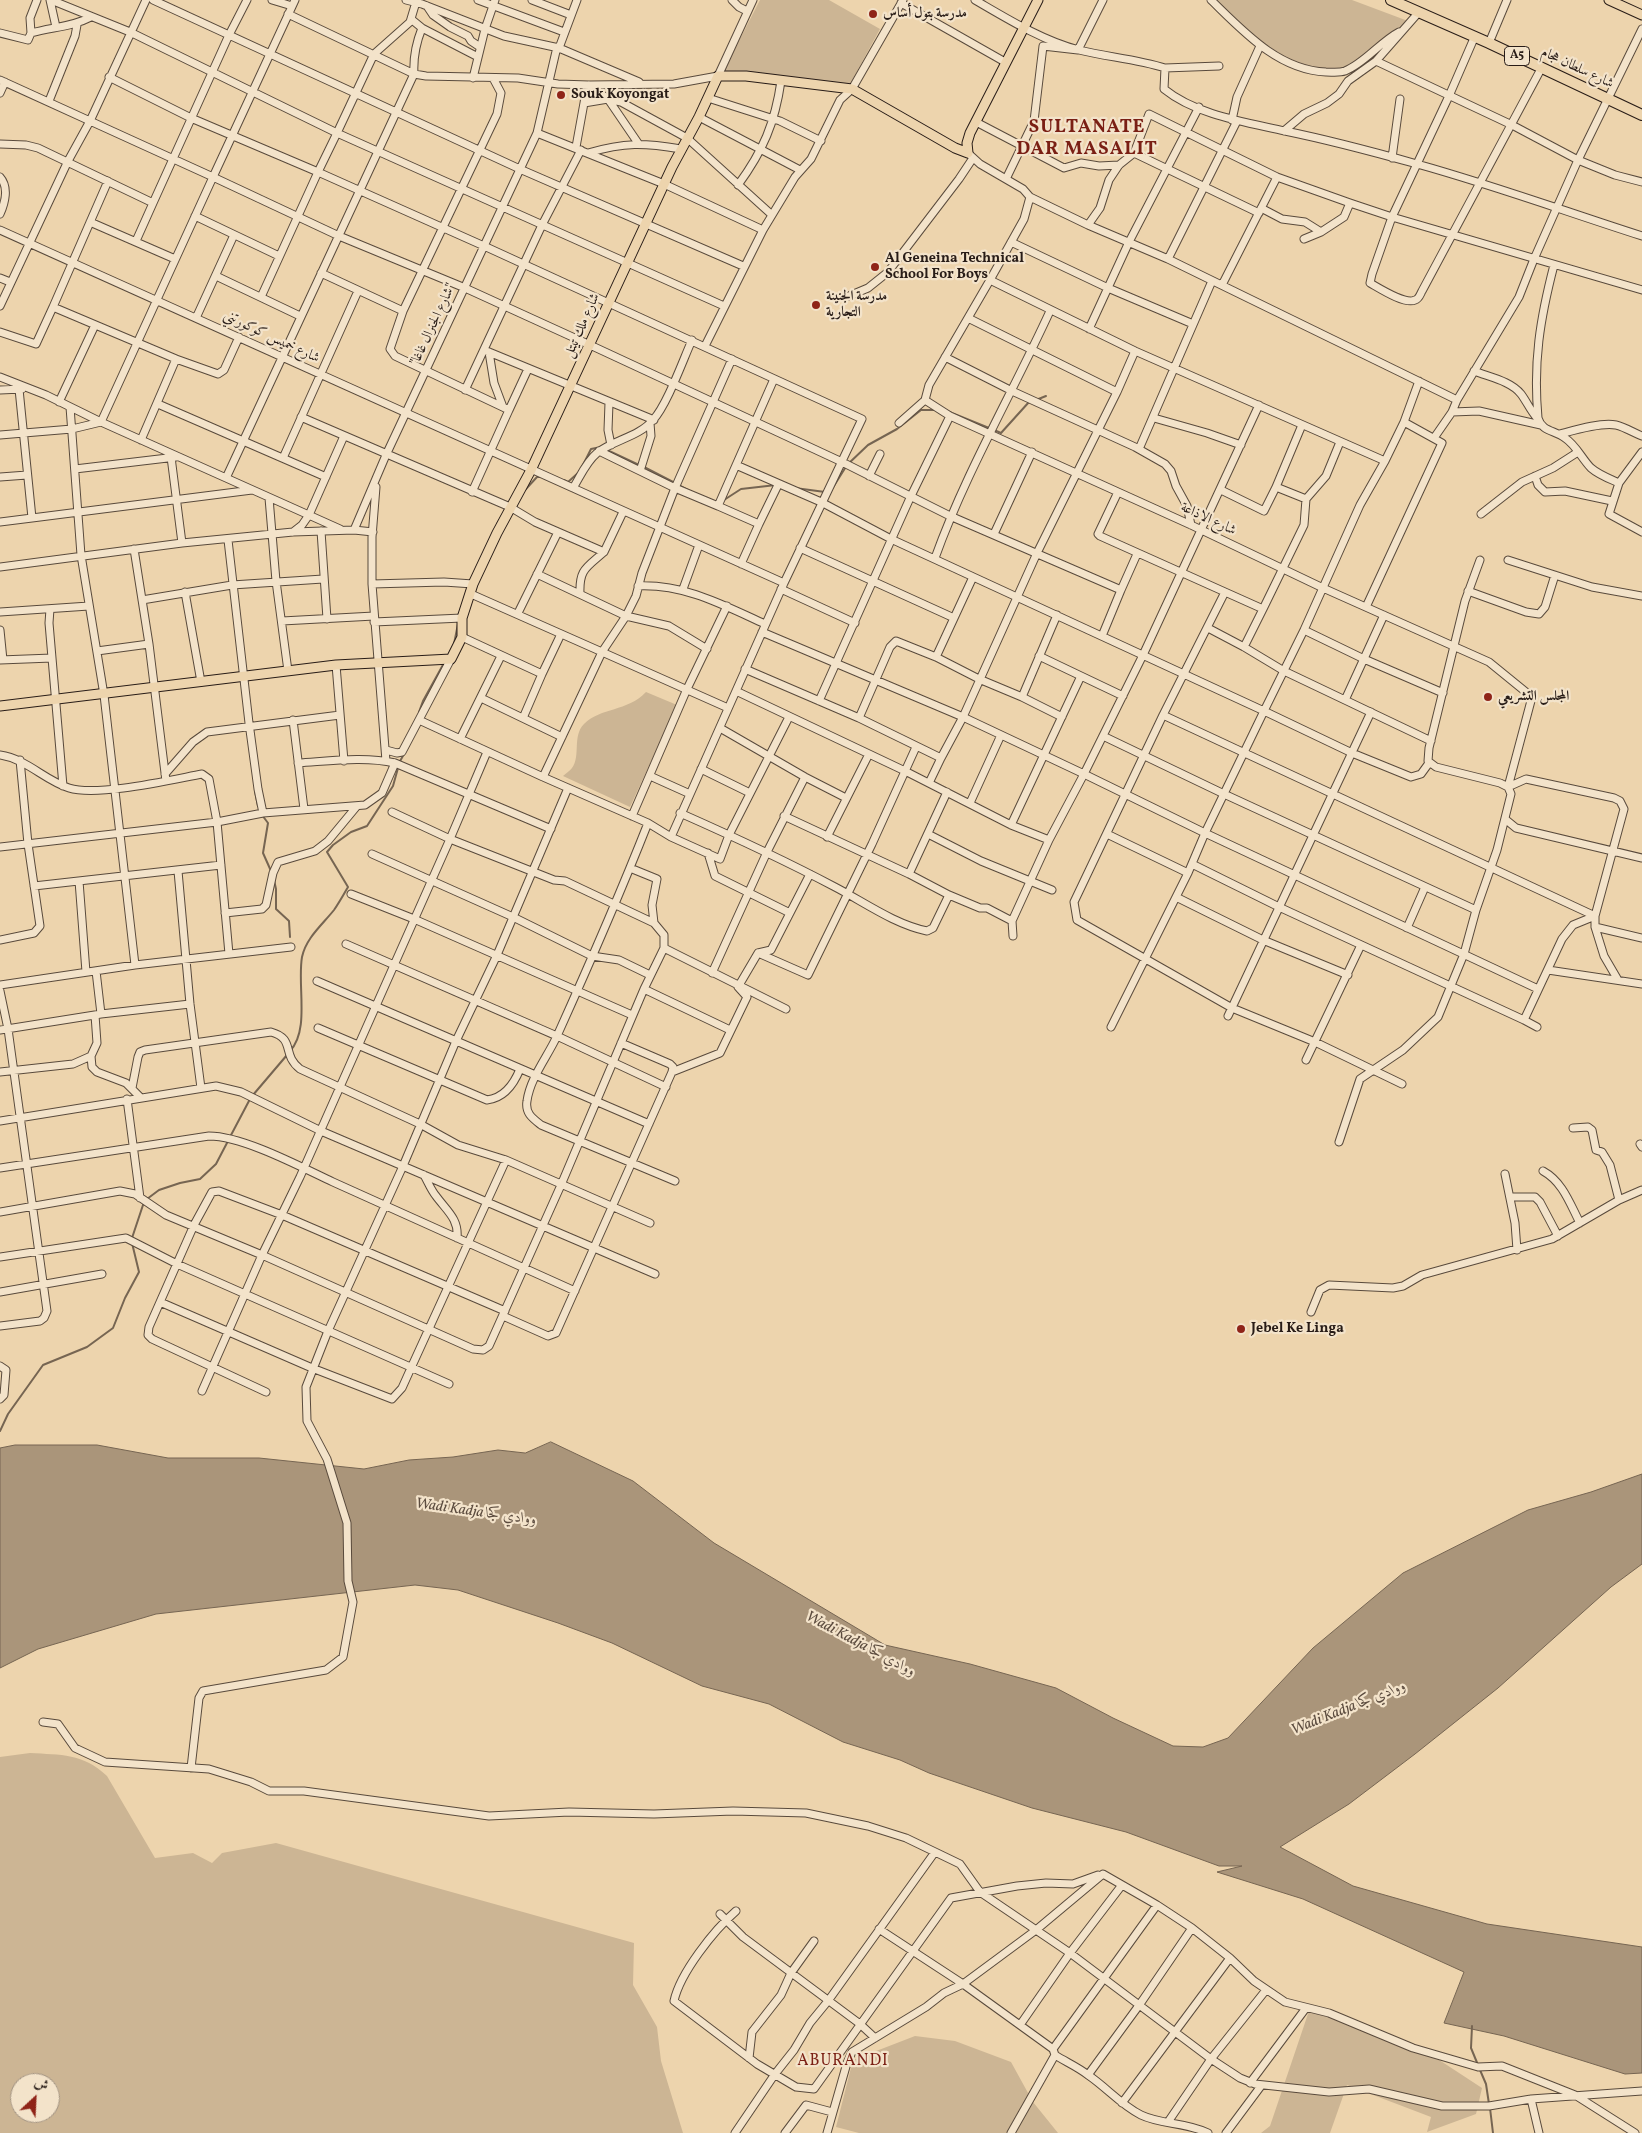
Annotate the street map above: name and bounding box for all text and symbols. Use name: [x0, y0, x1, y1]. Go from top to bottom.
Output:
place label: مدرسة بتول أساس: [883, 6, 967, 22]
marker: مدرسة بتول أساس: [867, 8, 879, 20]
street label: شارع سلطان هجام: [1538, 45, 1616, 93]
road number: A5: [1504, 46, 1530, 66]
place label: Souk Koyongat: [571, 87, 669, 103]
marker: Souk Koyongat: [555, 89, 567, 101]
district label: SULTANATE DAR MASALIT: [1015, 118, 1159, 162]
place label: Al Geneina Technical School For Boys: [885, 251, 1024, 284]
marker: Al Geneina Technical School For Boys: [869, 261, 881, 273]
street label: "شارع الجنرال غاغا": [408, 281, 460, 369]
place label: مدرسة الجنينة التجارية: [826, 289, 887, 322]
street label: شارع ملك تيتل: [561, 291, 605, 361]
marker: مدرسة الجنينة التجارية: [810, 299, 822, 311]
street label: شارع خميس كوكورتني: [220, 308, 322, 368]
street label: شارع الاذاعة: [1178, 500, 1238, 540]
place label: المجلس التشريعي: [1498, 689, 1569, 705]
marker: المجلس التشريعي: [1482, 691, 1494, 703]
place label: Jebel Ke Linga: [1251, 1321, 1344, 1337]
marker: Jebel Ke Linga: [1235, 1323, 1247, 1335]
water label: Wadi Kadja ووادي كجا: [414, 1496, 538, 1530]
water label: Wadi Kadja ووادي كجا: [802, 1608, 918, 1682]
water label: Wadi Kadja ووادي كجا: [1289, 1678, 1409, 1740]
district label: ABURANDI: [796, 2052, 890, 2072]
north arrow: [10, 2073, 60, 2123]
text: ش: [31, 2073, 51, 2096]

